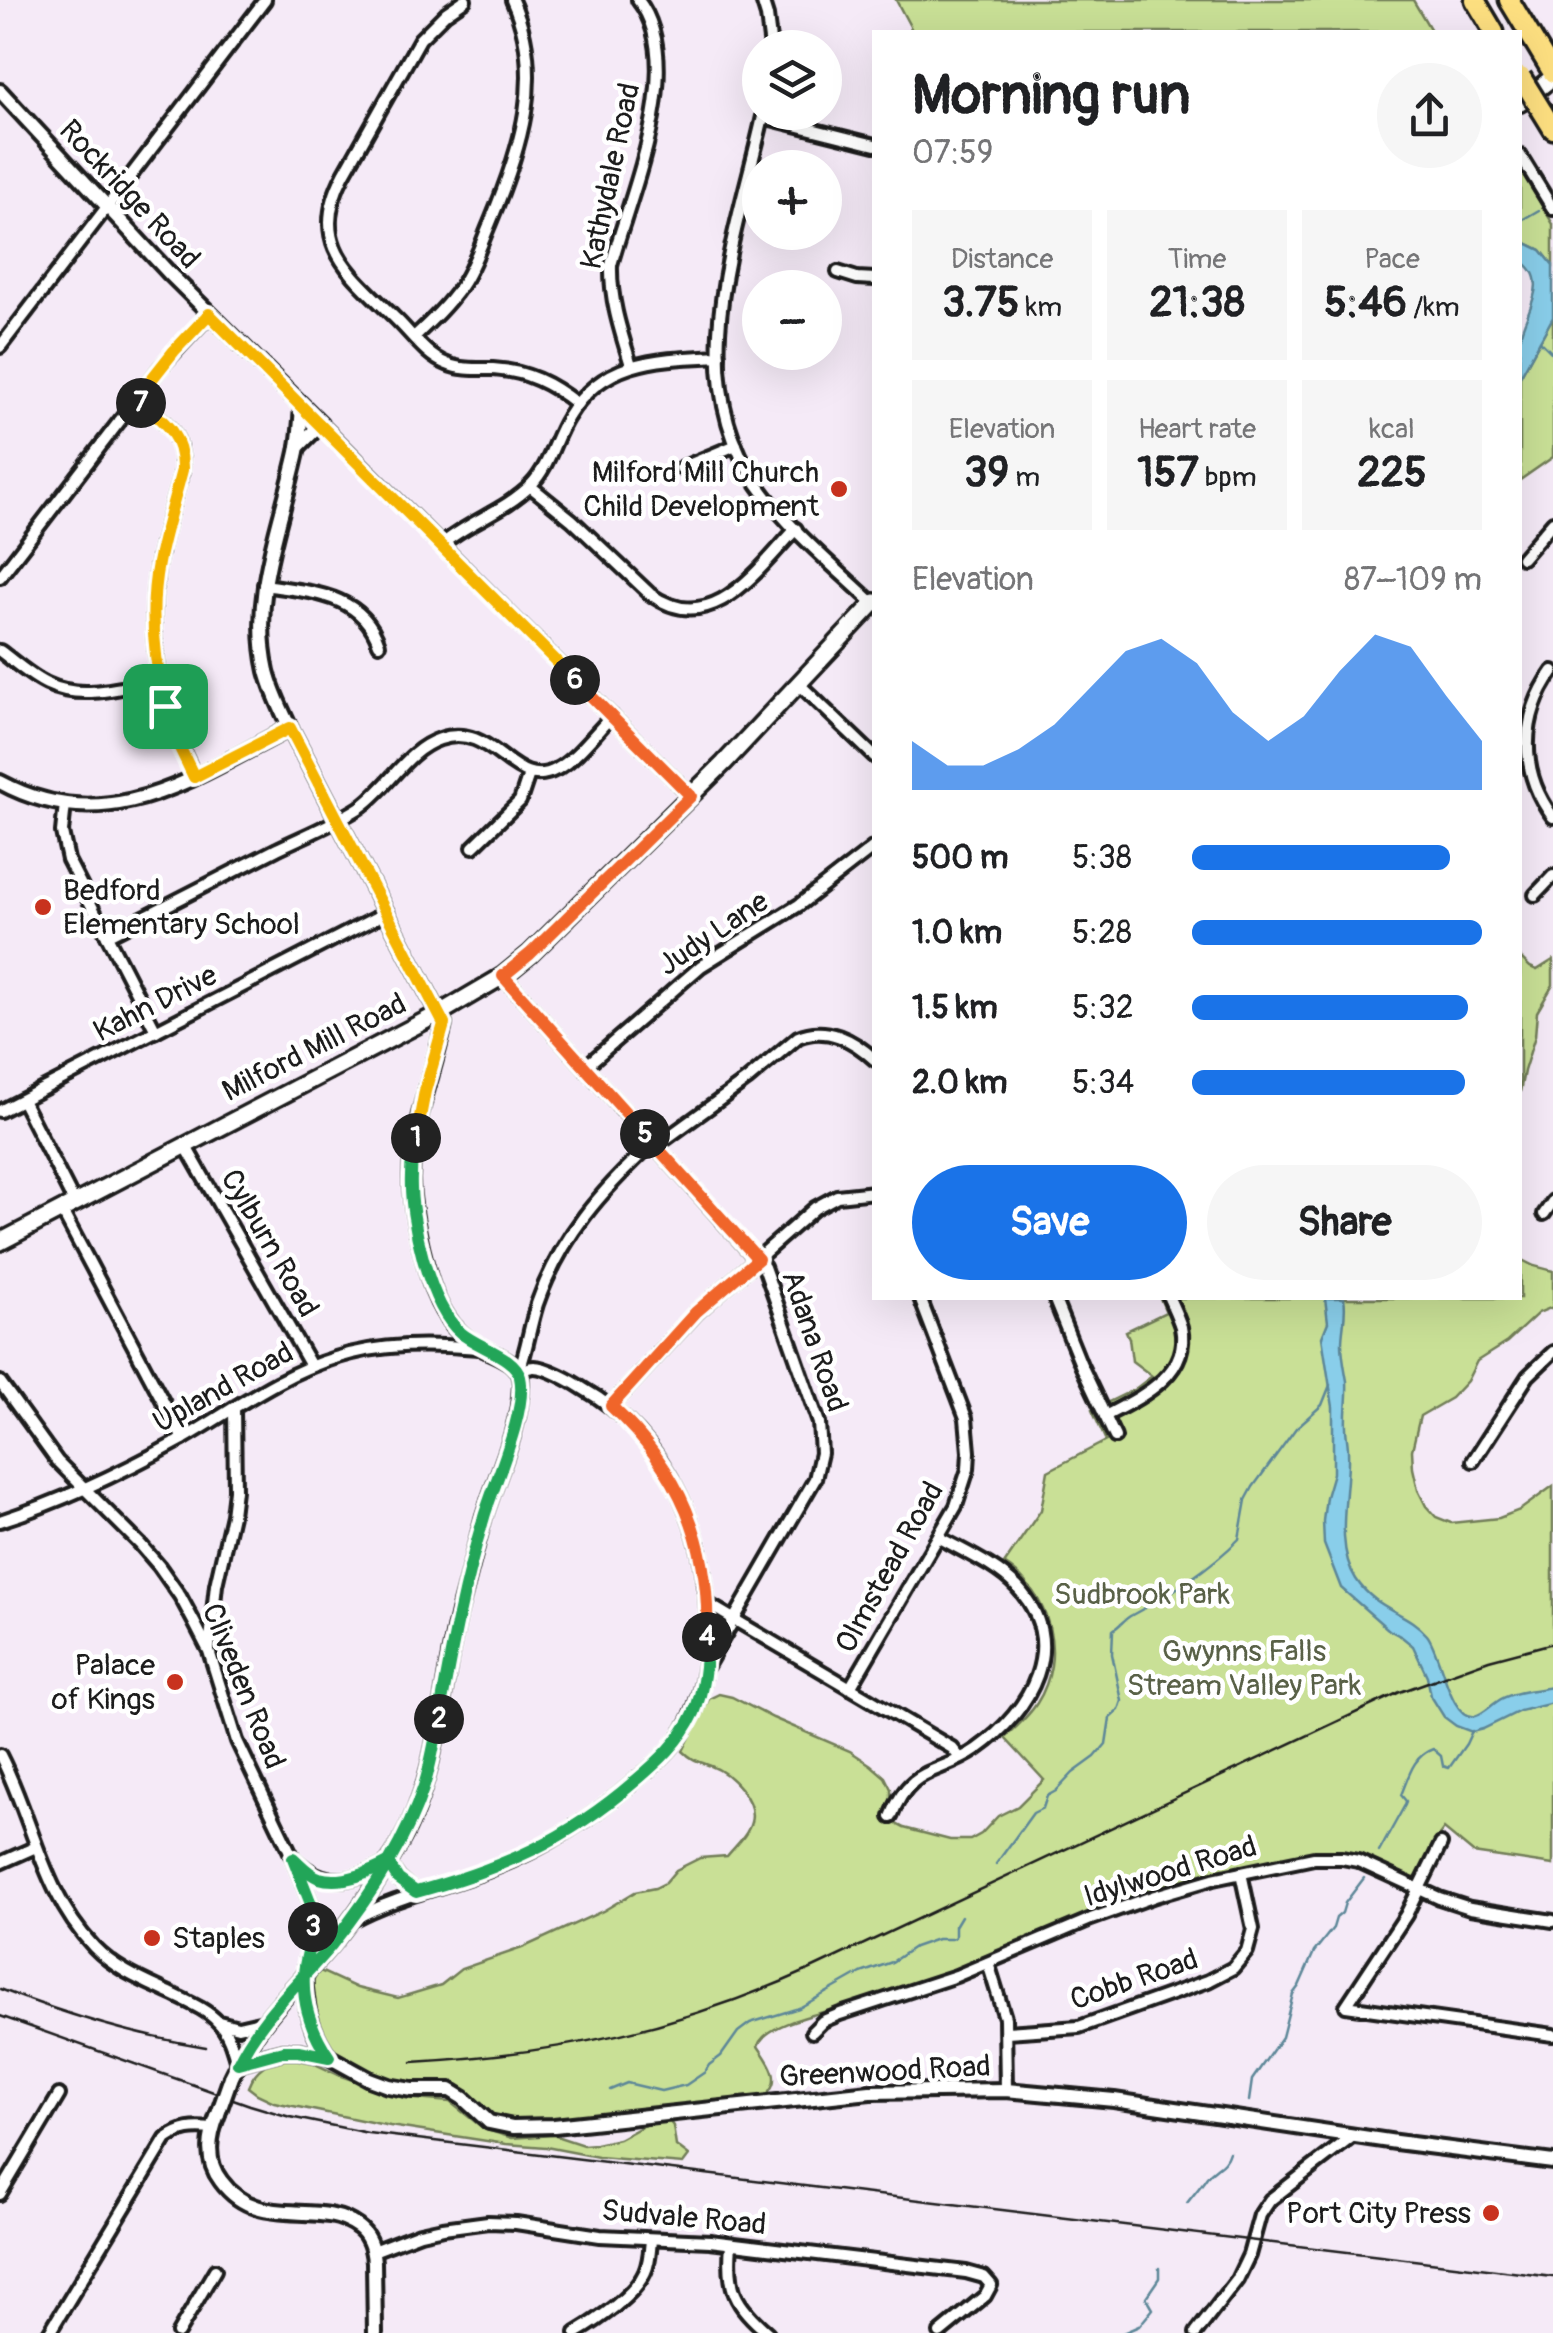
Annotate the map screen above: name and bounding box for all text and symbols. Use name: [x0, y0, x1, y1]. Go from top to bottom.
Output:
map controls: [742, 30, 842, 370]
button: layers: [742, 30, 842, 130]
text: Morning run: [912, 61, 1190, 130]
button: share: [1377, 63, 1482, 168]
street label: Kathydale Road: [573, 80, 648, 273]
street label: Rockridge Road: [51, 112, 208, 277]
text: 07:59: [912, 133, 993, 173]
button: +: [742, 150, 842, 250]
text: Distance: [951, 242, 1053, 277]
text: Time: [1168, 242, 1226, 277]
text: Pace: [1364, 242, 1420, 277]
button: −: [742, 270, 842, 370]
text: 3.75: [942, 277, 1020, 329]
text: 21:38: [1149, 277, 1245, 329]
text: 5:46: [1324, 277, 1407, 329]
text: km: [1020, 290, 1062, 325]
text: /km: [1407, 290, 1460, 325]
pin: 7: [116, 378, 166, 428]
text: 7: [134, 385, 148, 420]
text: Elevation: [949, 412, 1055, 447]
text: Heart rate: [1138, 412, 1256, 447]
text: kcal: [1369, 412, 1415, 447]
text: 39: [964, 447, 1009, 499]
text: 157: [1137, 447, 1199, 499]
text: 225: [1357, 447, 1427, 499]
place label: Milford Mill Church Child Development: [583, 454, 820, 525]
text: m: [1009, 460, 1040, 495]
text: bpm: [1199, 460, 1257, 495]
marker: Milford Mill Church Child Development: [828, 478, 850, 500]
text: Elevation: [912, 560, 1034, 600]
text: 87–109 m: [1344, 560, 1482, 600]
pin: 6: [550, 655, 600, 705]
text: 6: [567, 662, 583, 697]
pin: [123, 664, 208, 749]
icon: arrive: [138, 679, 193, 734]
text: 500 m: [912, 838, 1008, 878]
text: 5:38: [1072, 838, 1132, 878]
place label: Bedford Elementary School: [63, 872, 300, 943]
street label: Judy Lane: [651, 883, 776, 984]
marker: Bedford Elementary School: [32, 896, 54, 918]
text: 1.0 km: [912, 913, 1002, 953]
text: 5:28: [1072, 913, 1132, 953]
street label: Kahn Drive: [87, 957, 223, 1050]
street label: Milford Mill Road: [216, 985, 413, 1110]
text: 1.5 km: [912, 988, 998, 1028]
text: 5:32: [1072, 988, 1134, 1028]
text: 2.0 km: [912, 1063, 1007, 1103]
text: 5:34: [1072, 1063, 1134, 1103]
pin: 5: [620, 1109, 670, 1159]
pin: 1: [391, 1113, 441, 1163]
text: 5: [637, 1116, 653, 1151]
text: 1: [411, 1120, 421, 1155]
street label: Cylburn Road: [212, 1163, 327, 1324]
button: Save: [912, 1165, 1187, 1280]
button: Share: [1207, 1165, 1482, 1280]
street label: Adana Road: [773, 1266, 856, 1417]
street label: Upland Road: [147, 1334, 300, 1441]
street label: Olmstead Road: [827, 1475, 952, 1659]
park label: Sudbrook Park: [1054, 1576, 1230, 1613]
street label: Cliveden Road: [194, 1598, 293, 1774]
pin: 4: [682, 1612, 732, 1662]
text: 4: [699, 1619, 715, 1654]
park label: Gwynns Falls Stream Valley Park: [1127, 1633, 1362, 1704]
place label: Palace of Kings: [52, 1647, 155, 1718]
marker: Palace of Kings: [164, 1671, 186, 1693]
pin: 2: [414, 1694, 464, 1744]
text: 2: [431, 1701, 447, 1736]
street label: Idylwood Road: [1079, 1828, 1261, 1915]
pin: 3: [288, 1902, 338, 1952]
text: 3: [305, 1909, 321, 1944]
place label: Staples: [172, 1920, 265, 1957]
marker: Staples: [141, 1927, 163, 1949]
street label: Cobb Road: [1065, 1940, 1203, 2019]
street label: Greenwood Road: [778, 2047, 992, 2096]
street label: Sudvale Road: [600, 2192, 768, 2243]
place label: Port City Press: [1286, 2195, 1471, 2232]
marker: Port City Press: [1480, 2202, 1502, 2224]

